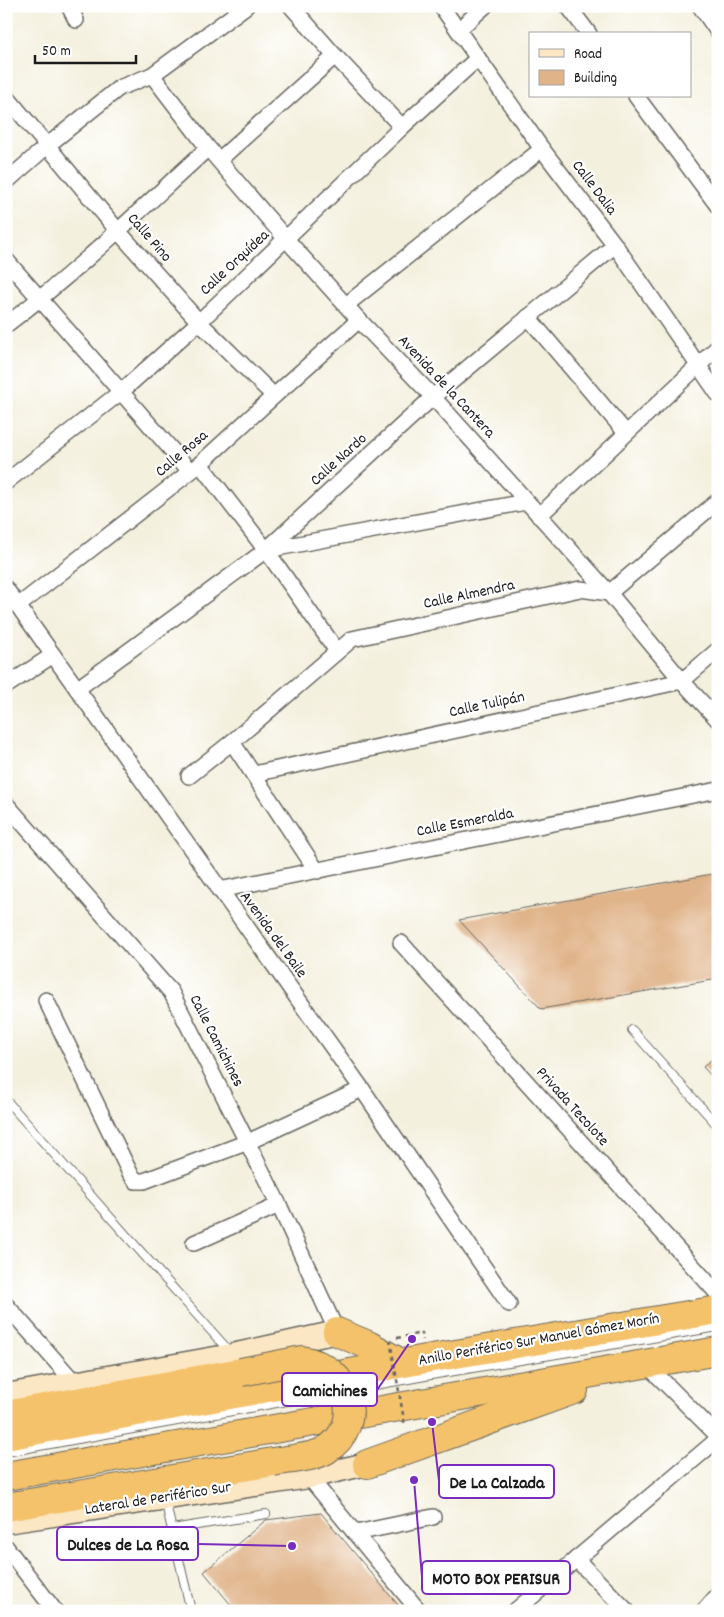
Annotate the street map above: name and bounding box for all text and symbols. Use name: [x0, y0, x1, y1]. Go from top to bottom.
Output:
scale bar: [35, 32, 136, 64]
legend: [529, 32, 692, 98]
text: 50 m: [42, 41, 71, 63]
text: Road: [574, 44, 602, 66]
text: Building: [574, 68, 617, 90]
street label: Calle Dalia: [566, 156, 623, 221]
street label: Calle Pino: [121, 208, 177, 268]
street label: Calle Orquídea: [195, 224, 275, 301]
street label: Avenida de la Cantera: [392, 330, 500, 444]
street label: Calle Rosa: [151, 425, 214, 483]
street label: Calle Nardo: [305, 428, 373, 492]
street label: Calle Almendra: [421, 574, 517, 616]
street label: Calle Tulipán: [447, 686, 527, 724]
street label: Calle Esmeralda: [415, 802, 516, 844]
street label: Avenida del Baile: [234, 887, 312, 983]
street label: Calle Camichines: [183, 991, 249, 1091]
street label: Privada Tecolote: [530, 1062, 614, 1152]
street label: Anillo Periférico Sur Manuel Gómez Morín: [417, 1307, 661, 1373]
callout: Camichines: [282, 1373, 377, 1406]
text: Camichines: [292, 1380, 368, 1405]
callout: De La Calzada: [439, 1465, 554, 1498]
text: De La Calzada: [449, 1472, 545, 1497]
street label: Lateral de Periférico Sur: [83, 1476, 233, 1522]
callout: Dulces de La Rosa: [57, 1527, 198, 1560]
text: Dulces de La Rosa: [67, 1534, 189, 1559]
callout: MOTO BOX PERISUR: [422, 1561, 570, 1594]
text: MOTO BOX PERISUR: [432, 1568, 560, 1593]

